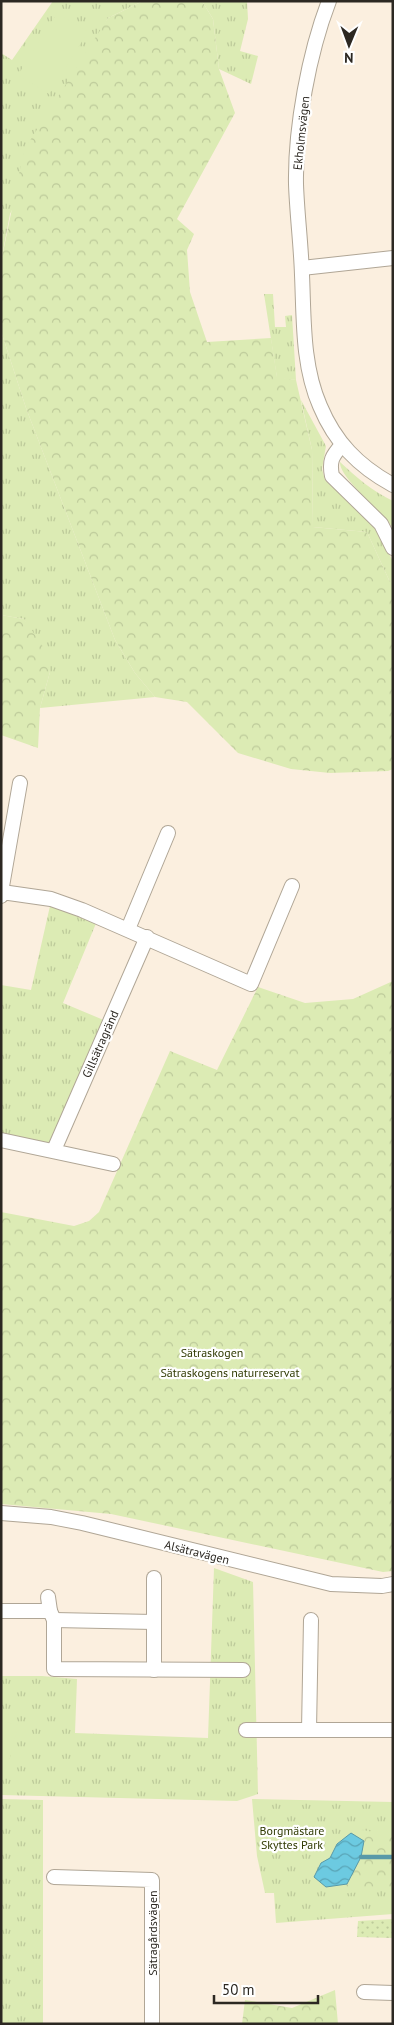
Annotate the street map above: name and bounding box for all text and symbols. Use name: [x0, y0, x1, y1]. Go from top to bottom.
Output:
north arrow: [324, 20, 374, 70]
text: N: [344, 49, 354, 67]
street label: Ekholmsvägen: [290, 95, 312, 171]
street label: Gillsätragränd: [78, 1008, 122, 1080]
park label: Sätraskogen: [181, 1345, 243, 1360]
park label: Sätraskogens naturreservat: [160, 1365, 300, 1380]
street label: Alsätravägen: [163, 1537, 231, 1567]
park label: Borgmästare Skyttes Park: [260, 1823, 324, 1852]
street label: Sätragårdsvägen: [145, 1890, 160, 1976]
scale bar: [214, 1972, 318, 2004]
text: 50 m: [222, 1980, 255, 1999]

